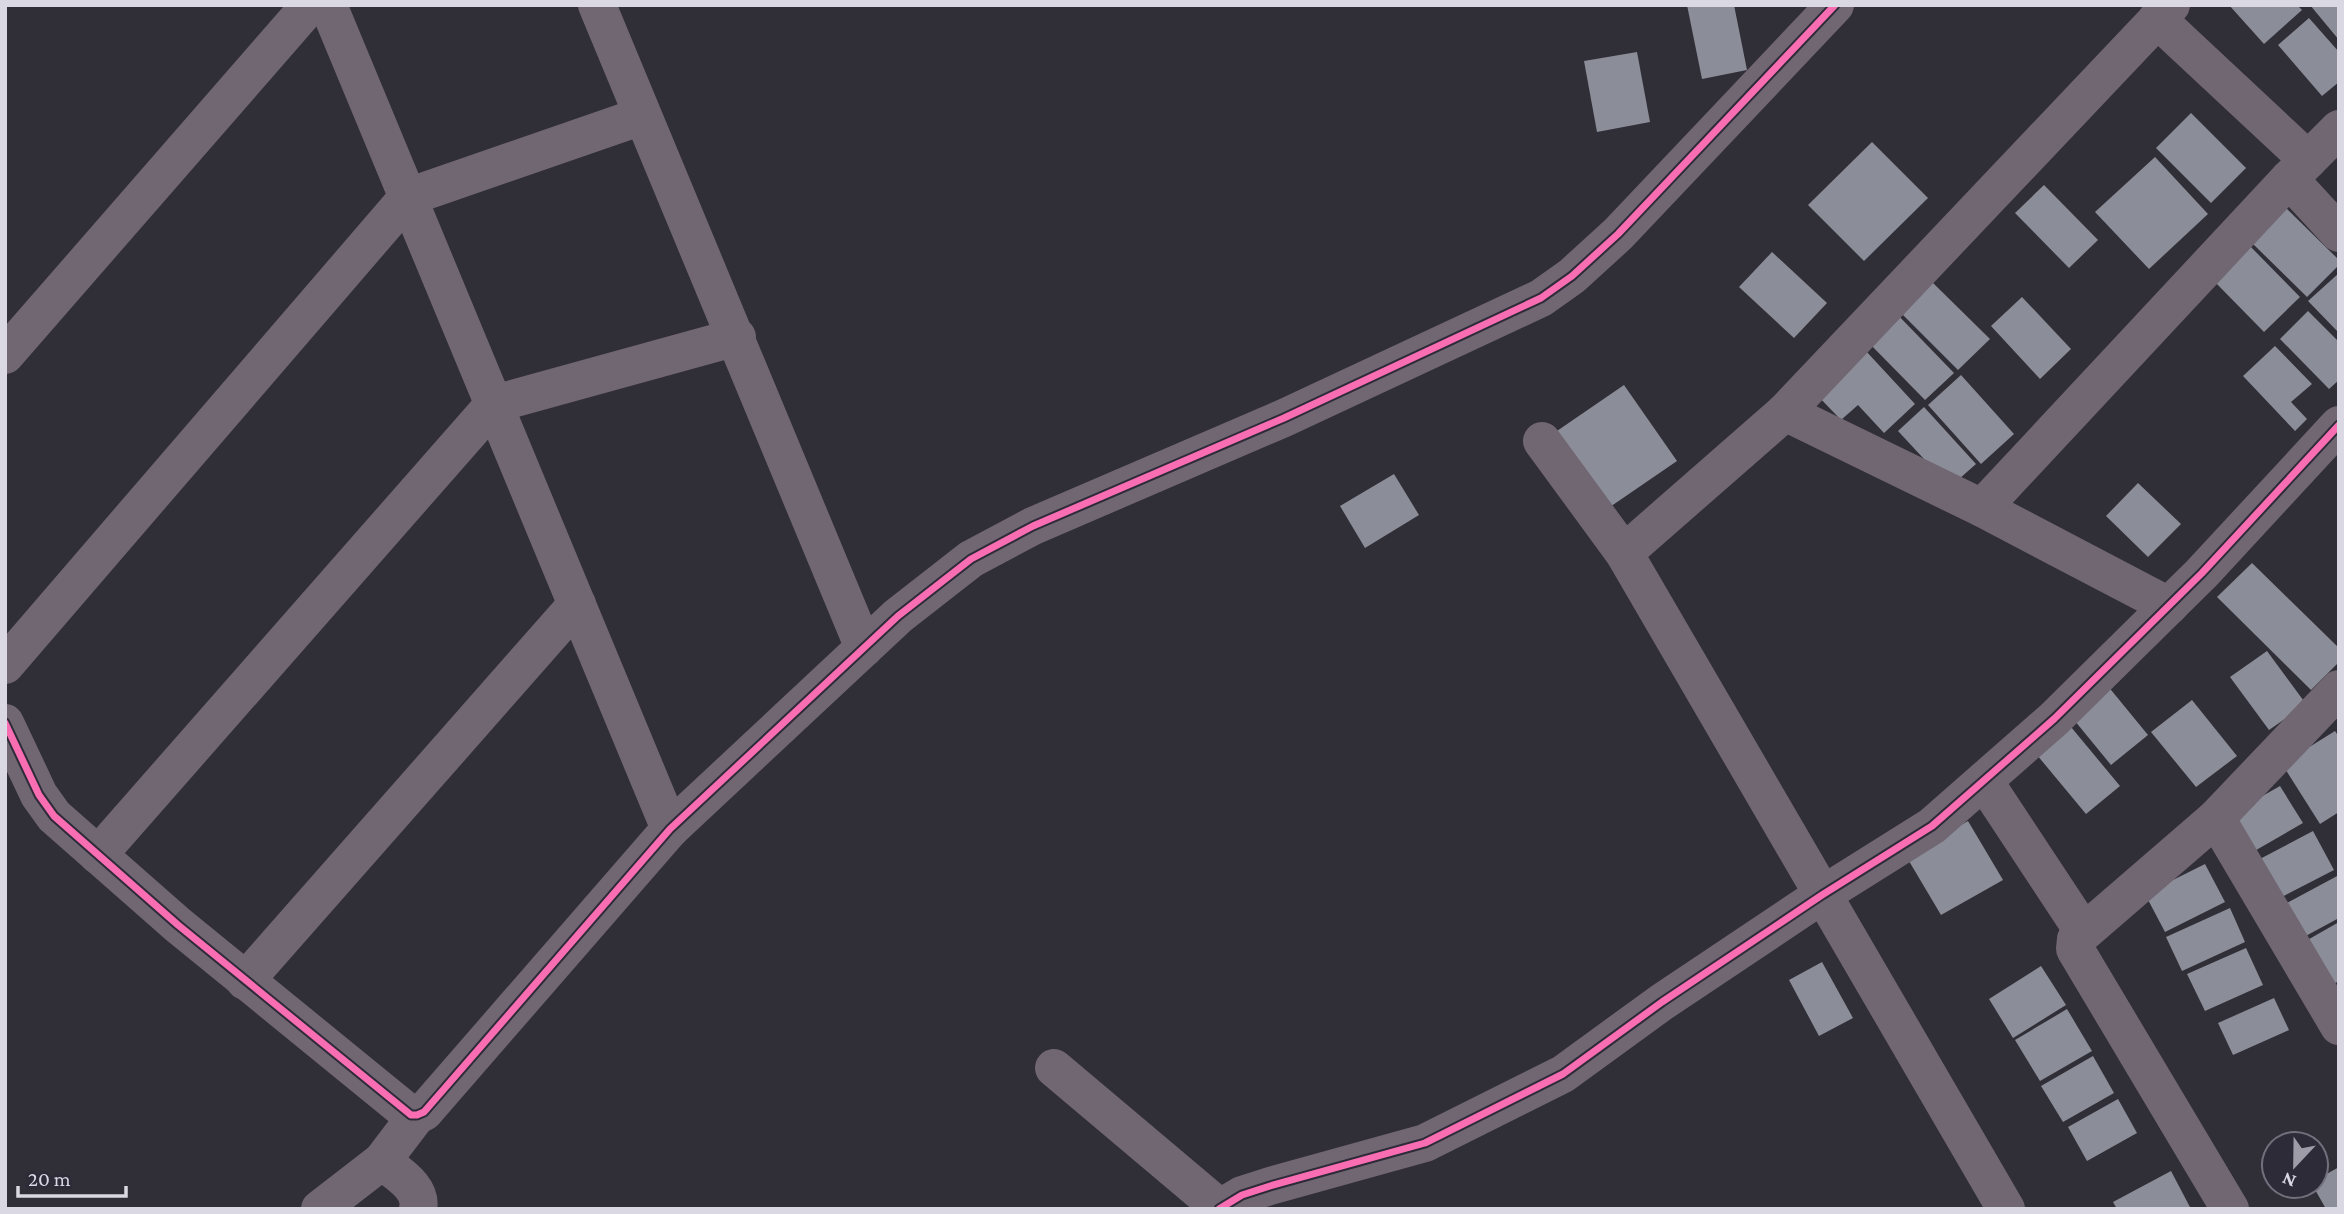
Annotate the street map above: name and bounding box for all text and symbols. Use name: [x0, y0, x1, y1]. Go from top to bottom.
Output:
north arrow: [2260, 1130, 2330, 1200]
scale bar: [18, 1154, 126, 1198]
text: 20 m: [28, 1167, 71, 1191]
text: N: [2279, 1168, 2299, 1192]

